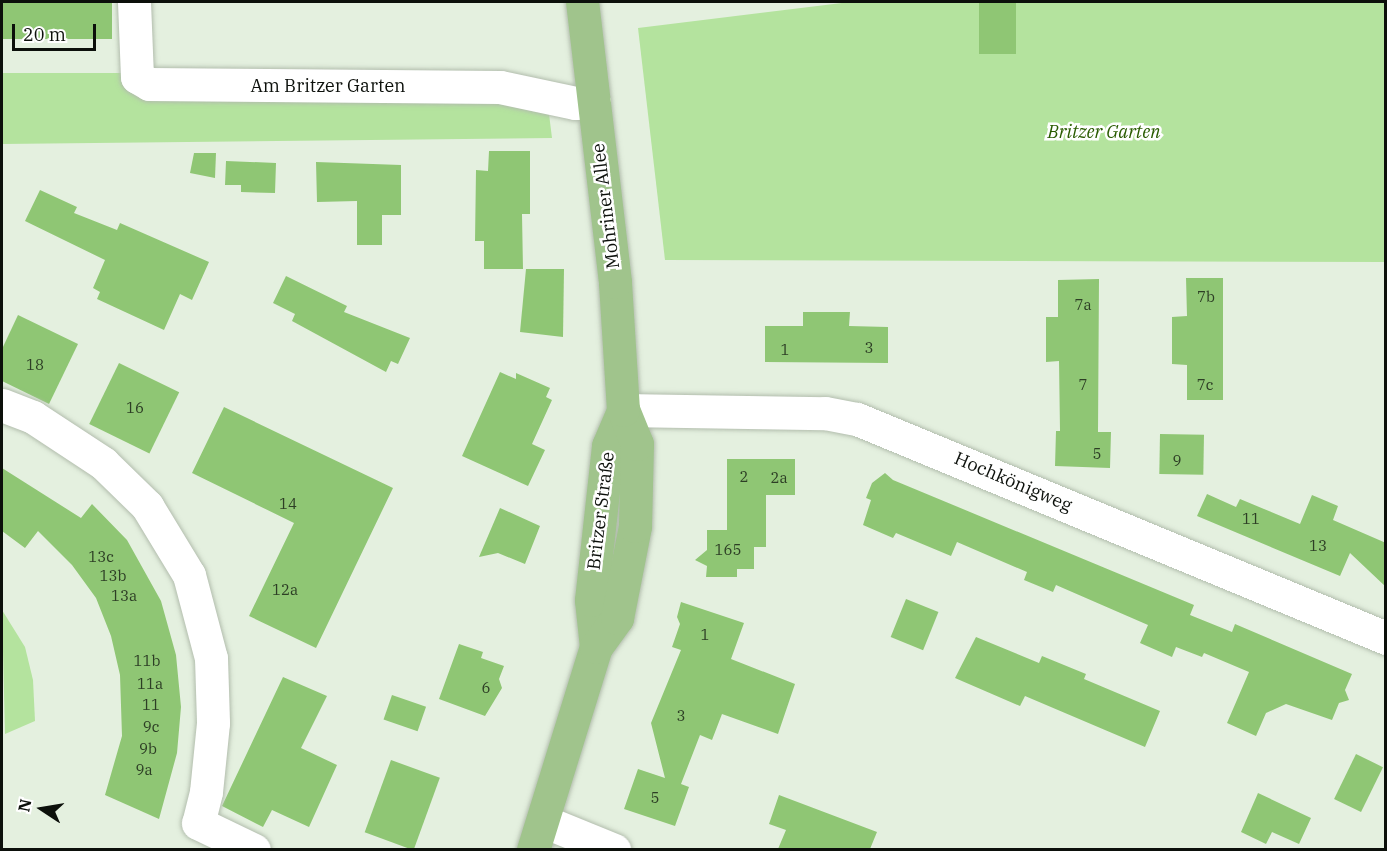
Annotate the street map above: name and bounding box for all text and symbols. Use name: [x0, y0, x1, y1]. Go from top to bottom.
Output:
scale bar: [15, 12, 99, 50]
text: 20 m: [23, 23, 66, 46]
street label: Am Britzer Garten: [250, 75, 406, 97]
park label: Britzer Garten: [1048, 121, 1160, 143]
street label: Mohriner Allee: [588, 142, 624, 270]
house number: 7b: [1197, 288, 1215, 306]
house number: 7a: [1074, 296, 1092, 314]
house number: 3: [865, 339, 873, 357]
house number: 1: [781, 341, 789, 359]
house number: 18: [26, 356, 44, 374]
house number: 7: [1079, 376, 1087, 394]
house number: 7c: [1197, 376, 1213, 394]
house number: 16: [126, 399, 144, 417]
house number: 5: [1093, 445, 1101, 463]
street label: Hochkönigweg: [951, 447, 1075, 517]
street label: Britzer Straße: [583, 451, 619, 571]
house number: 9: [1173, 452, 1181, 470]
house number: 2: [740, 468, 748, 486]
house number: 2a: [770, 469, 788, 487]
house number: 14: [279, 495, 297, 513]
house number: 11: [1242, 510, 1260, 528]
house number: 13: [1309, 537, 1327, 555]
house number: 165: [715, 541, 741, 559]
house number: 13c: [88, 548, 114, 566]
house number: 13b: [100, 567, 126, 585]
house number: 12a: [272, 581, 298, 599]
house number: 13a: [111, 587, 137, 605]
house number: 1: [701, 626, 709, 644]
house number: 11b: [134, 652, 160, 670]
house number: 11a: [137, 675, 163, 693]
house number: 6: [482, 679, 490, 697]
house number: 11: [142, 696, 160, 714]
house number: 3: [677, 707, 685, 725]
house number: 9c: [143, 718, 159, 736]
house number: 9b: [139, 740, 157, 758]
house number: 9a: [135, 761, 153, 779]
north arrow: [12, 779, 72, 839]
house number: 5: [651, 789, 659, 807]
text: N: [13, 797, 35, 814]

